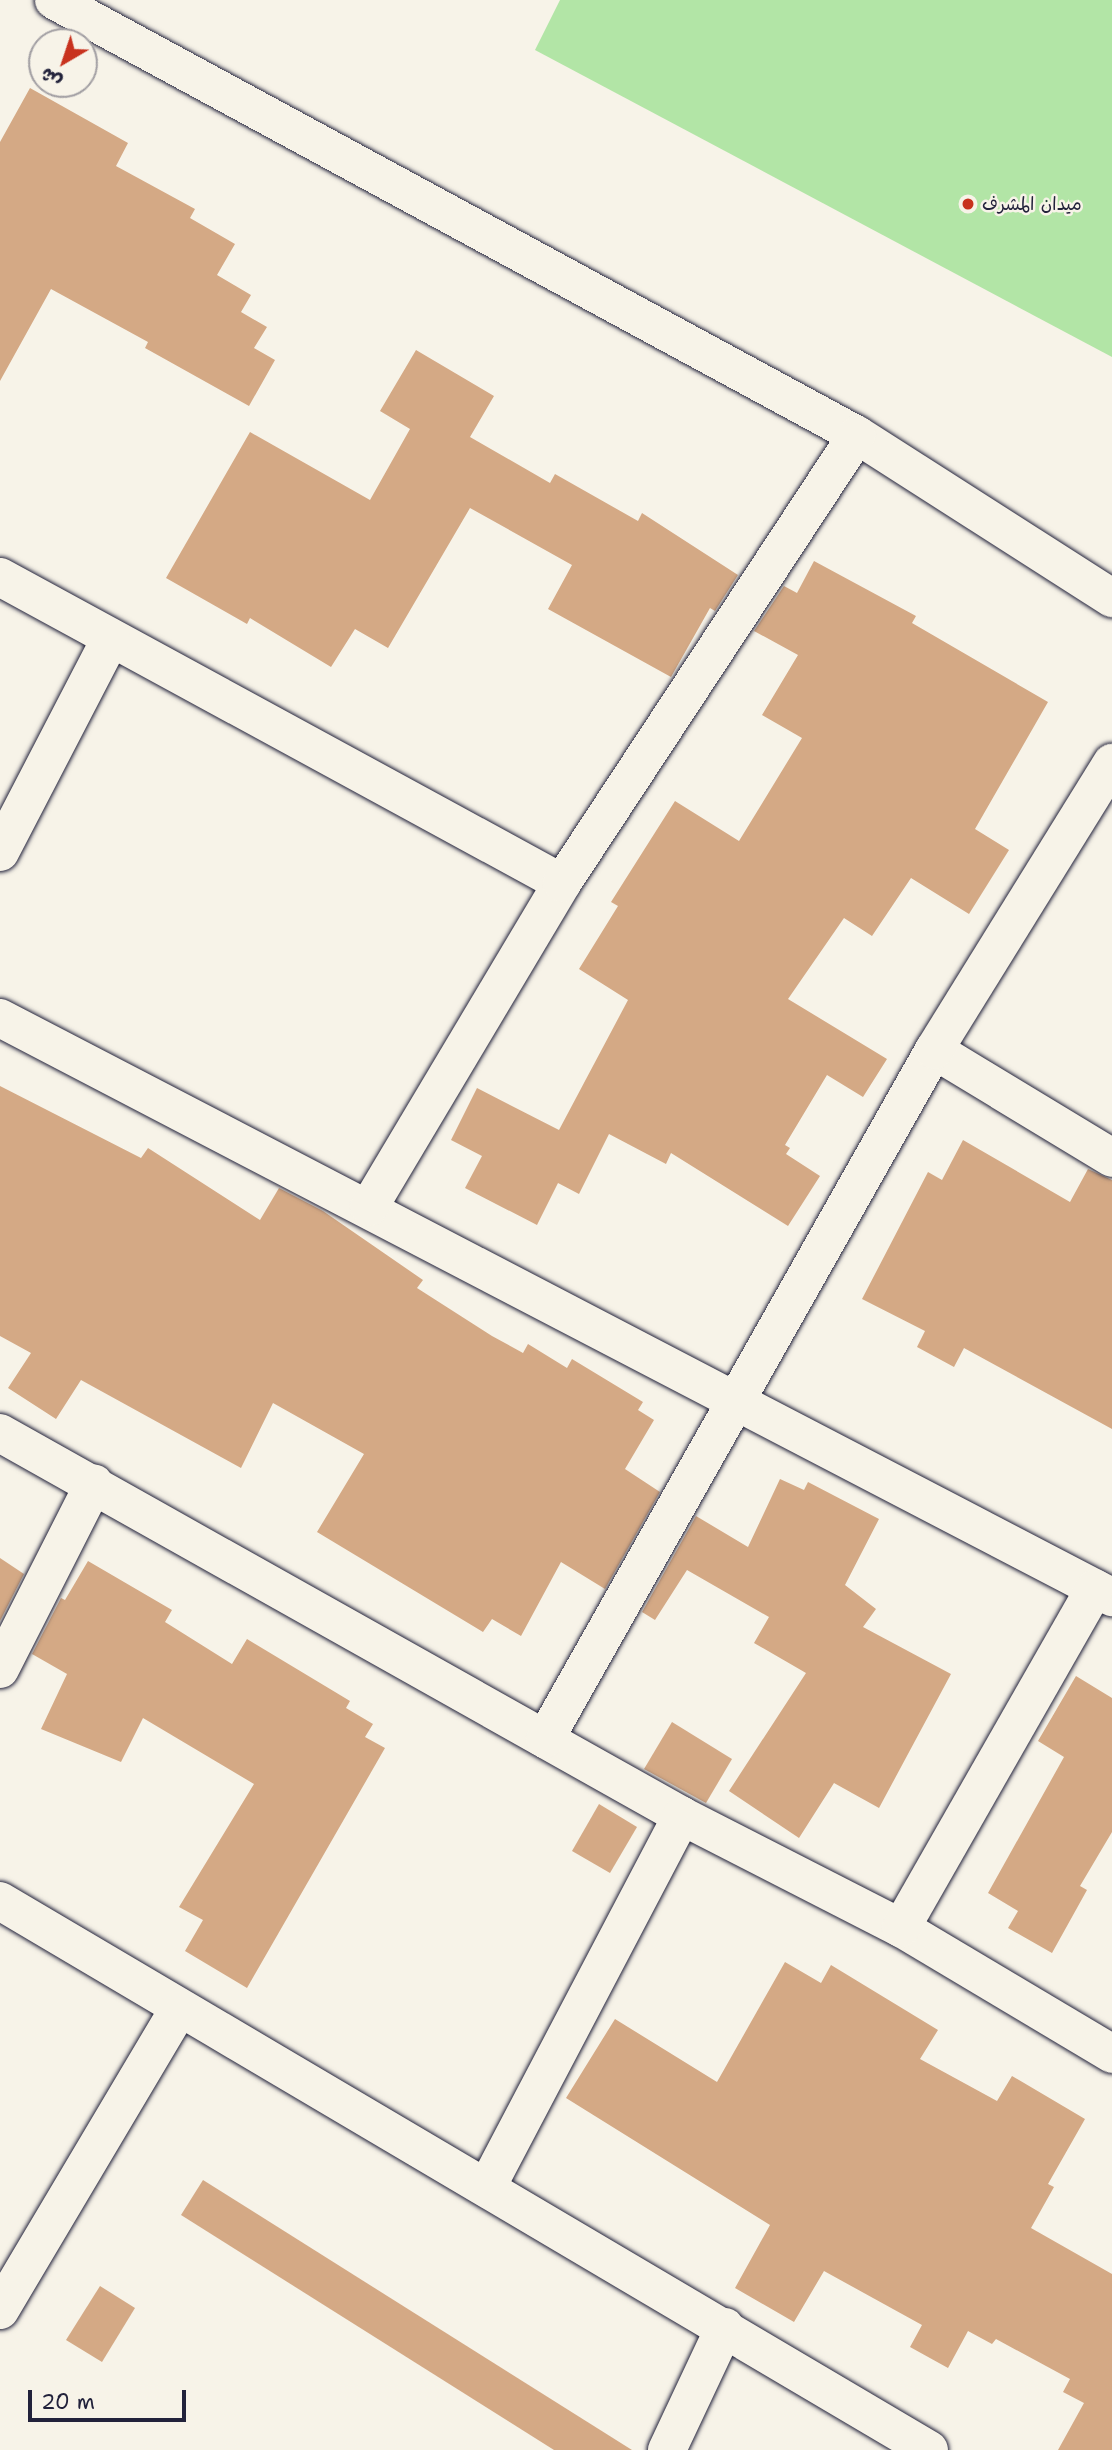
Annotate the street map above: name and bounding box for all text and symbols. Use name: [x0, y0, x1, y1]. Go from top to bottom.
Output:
north arrow: [28, 28, 98, 98]
text: ش: [35, 62, 67, 94]
place label: ميدان المشرف: [982, 193, 1082, 215]
marker: ميدان المشرف: [960, 196, 976, 212]
scale bar: [32, 2376, 189, 2420]
text: 20 m: [41, 2388, 95, 2416]

